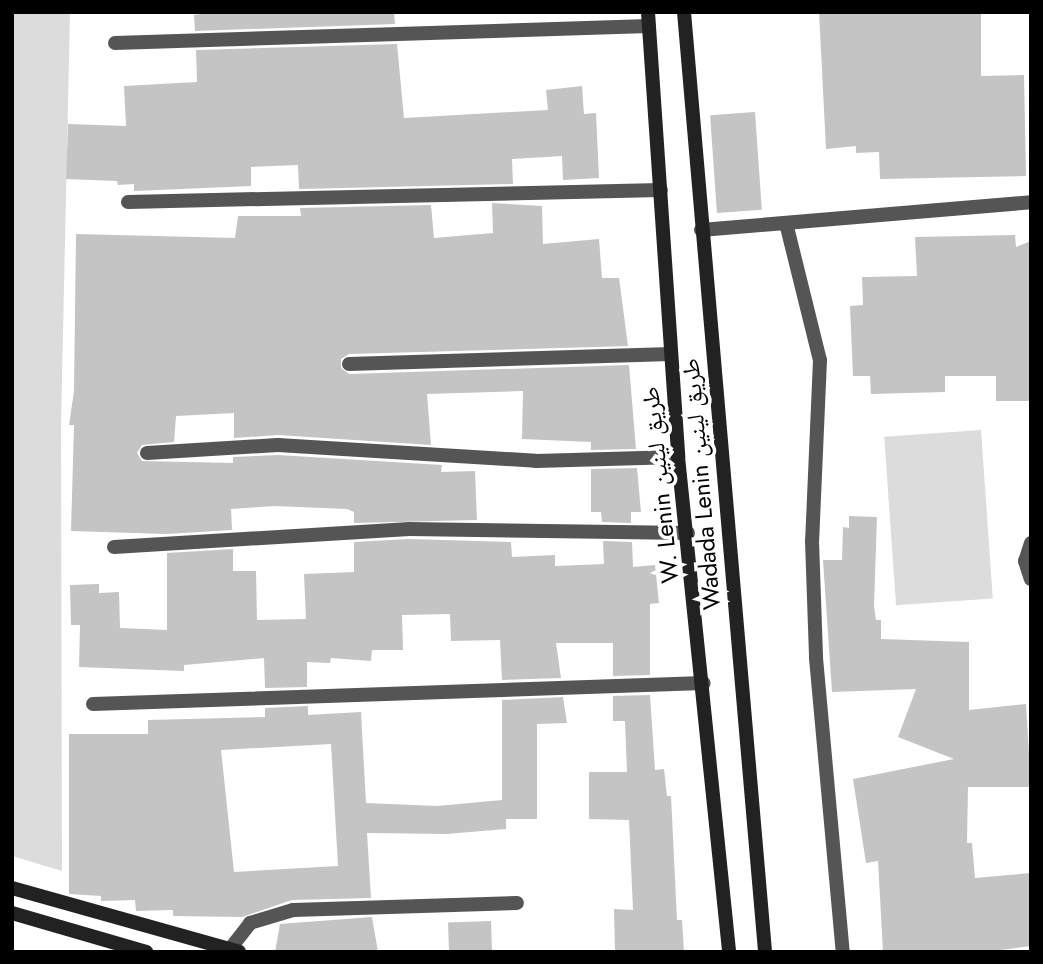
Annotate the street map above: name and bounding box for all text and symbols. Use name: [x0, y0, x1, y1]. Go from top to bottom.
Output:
street label: Wadada Lenin طريق لينين: [676, 357, 726, 611]
street label: W. Lenin طريق لينين: [635, 385, 685, 585]

